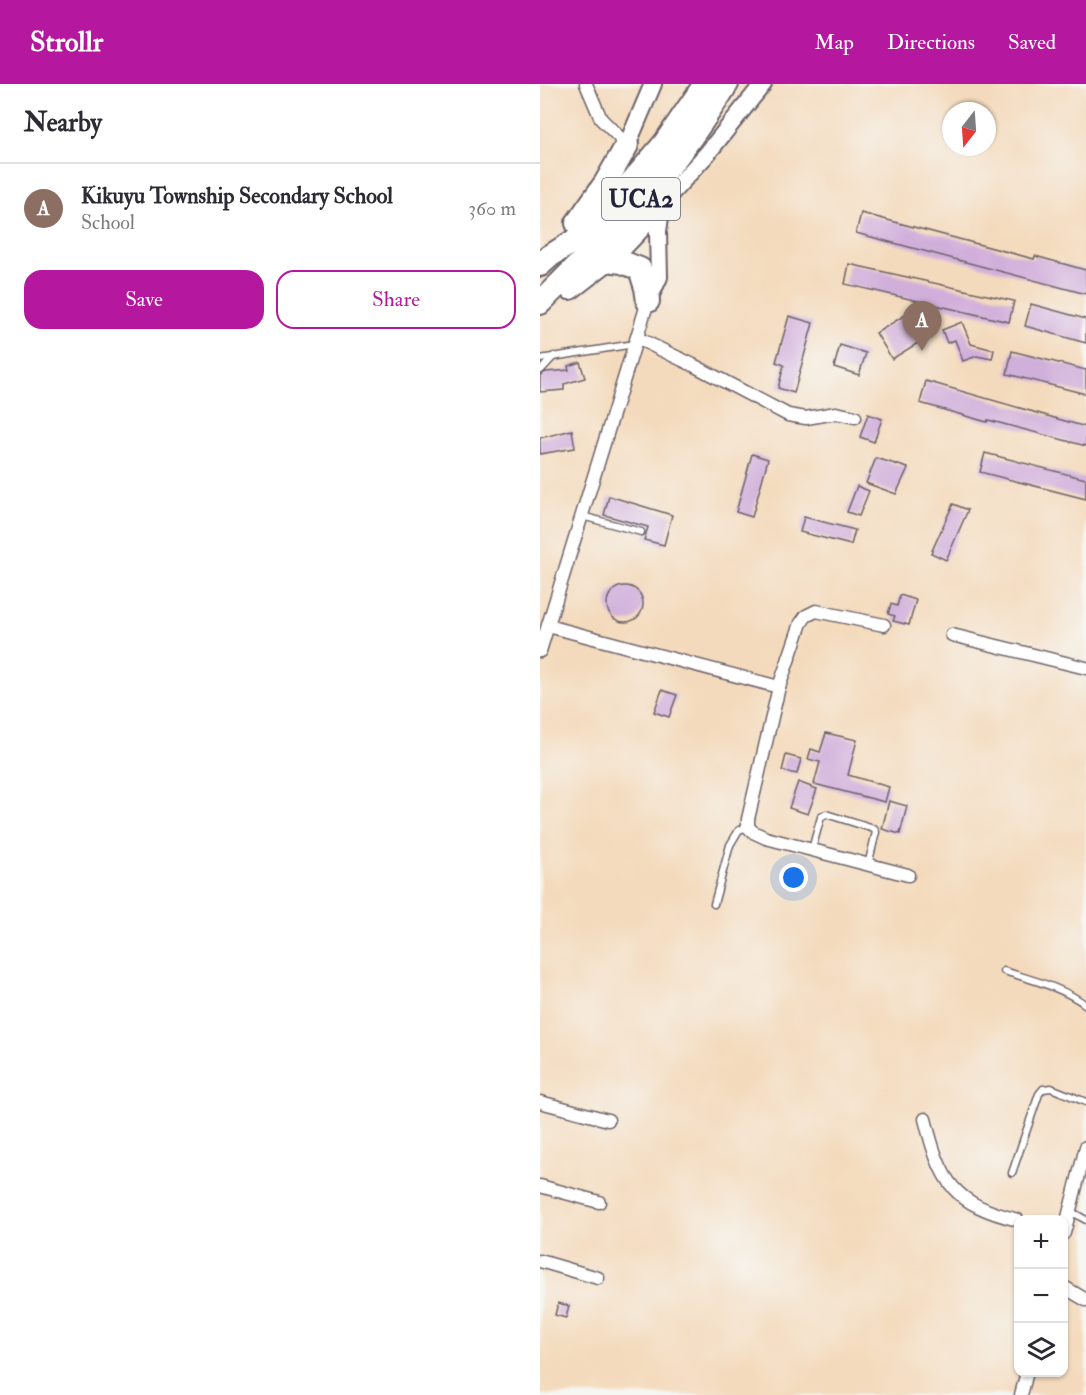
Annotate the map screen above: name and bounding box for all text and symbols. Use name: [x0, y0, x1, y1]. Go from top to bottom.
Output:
text: Strollr: [30, 25, 103, 60]
text: Map: [814, 29, 854, 56]
text: Directions: [887, 29, 975, 56]
text: Saved: [1008, 29, 1056, 56]
north arrow: [942, 102, 996, 156]
text: Nearby: [24, 107, 102, 139]
road number: UCA2: [602, 178, 680, 220]
text: Kikuyu Township Secondary School: [81, 182, 393, 210]
text: A: [37, 196, 50, 221]
text: 360 m: [468, 196, 516, 221]
text: School: [81, 210, 135, 235]
button: Save: [24, 270, 264, 329]
button: Share: [276, 270, 516, 329]
pin: A: [902, 302, 941, 351]
your location: [779, 863, 808, 892]
map controls: [1014, 1215, 1068, 1377]
button: +: [1014, 1215, 1068, 1269]
button: −: [1014, 1269, 1068, 1323]
button: layers: [1014, 1323, 1068, 1377]

